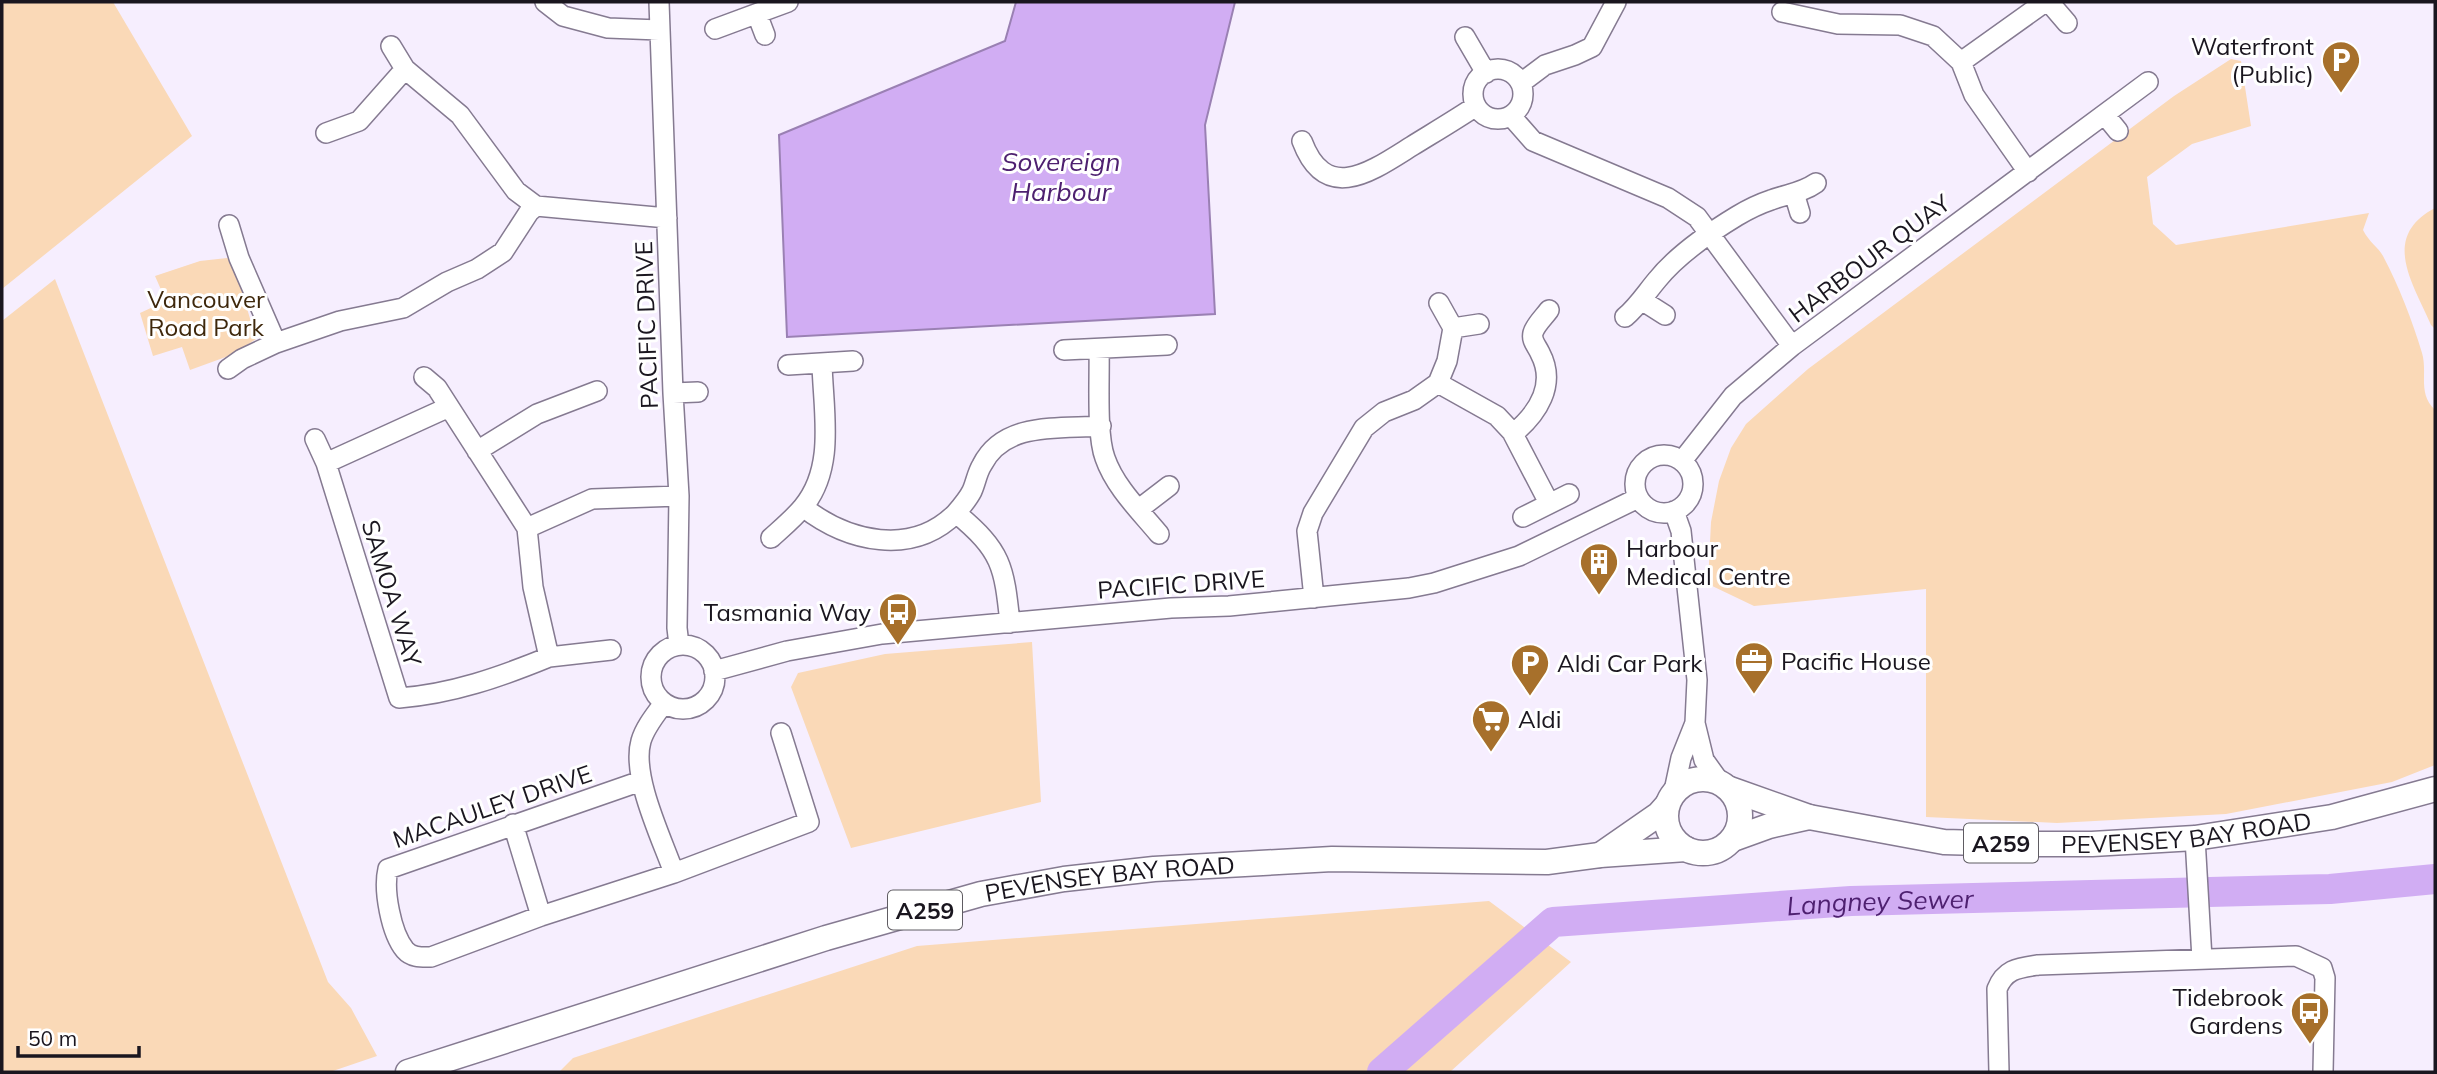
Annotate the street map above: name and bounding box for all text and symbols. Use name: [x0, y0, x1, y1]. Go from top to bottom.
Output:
place label: Waterfront (Public): [2191, 31, 2314, 89]
parking icon: Waterfront (Public): [2320, 39, 2362, 94]
water label: Sovereign Harbour: [1001, 145, 1121, 208]
street label: HARBOUR QUAY: [1782, 187, 1956, 328]
street label: PACIFIC DRIVE: [628, 241, 664, 409]
park label: Vancouver Road Park: [147, 284, 265, 342]
street label: SAMOA WAY: [356, 516, 429, 670]
place label: Harbour Medical Centre: [1626, 533, 1791, 591]
building icon: Harbour Medical Centre: [1578, 541, 1620, 596]
street label: PACIFIC DRIVE: [1096, 563, 1266, 605]
bus stop icon: Tasmania Way: [877, 591, 919, 646]
place label: Tasmania Way: [704, 597, 871, 627]
office icon: Pacific House: [1733, 640, 1775, 695]
parking icon: Aldi Car Park: [1509, 642, 1551, 697]
place label: Pacific House: [1781, 646, 1931, 676]
place label: Aldi Car Park: [1557, 648, 1703, 678]
supermarket icon: Aldi: [1470, 698, 1512, 753]
place label: Aldi: [1518, 704, 1561, 734]
street label: MACAULEY DRIVE: [389, 758, 595, 854]
street label: PEVENSEY BAY ROAD: [2061, 805, 2313, 859]
road number: A259: [1964, 824, 2038, 862]
street label: PEVENSEY BAY ROAD: [982, 849, 1236, 908]
water label: Langney Sewer: [1785, 881, 1975, 922]
road number: A259: [888, 890, 962, 930]
place label: Tidebrook Gardens: [2173, 982, 2284, 1040]
bus stop icon: Tidebrook Gardens: [2289, 990, 2331, 1045]
scale bar: [18, 1014, 138, 1058]
text: 50 m: [28, 1025, 77, 1051]

